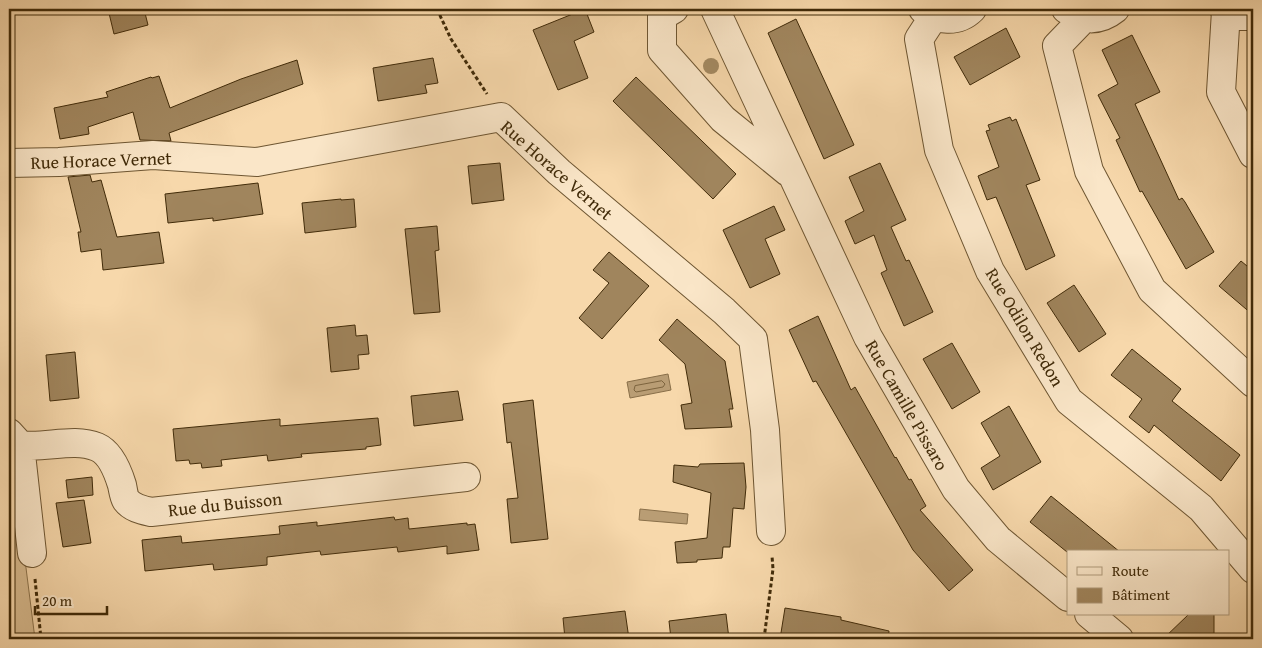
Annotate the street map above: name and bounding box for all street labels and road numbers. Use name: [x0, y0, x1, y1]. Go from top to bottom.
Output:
street label: Rue Horace Vernet: [495, 113, 620, 227]
street label: Rue Horace Vernet: [30, 144, 173, 176]
street label: Rue Odilon Redon: [979, 263, 1071, 391]
street label: Rue Camille Pissaro: [859, 335, 955, 475]
street label: Rue du Buisson: [167, 485, 283, 523]

